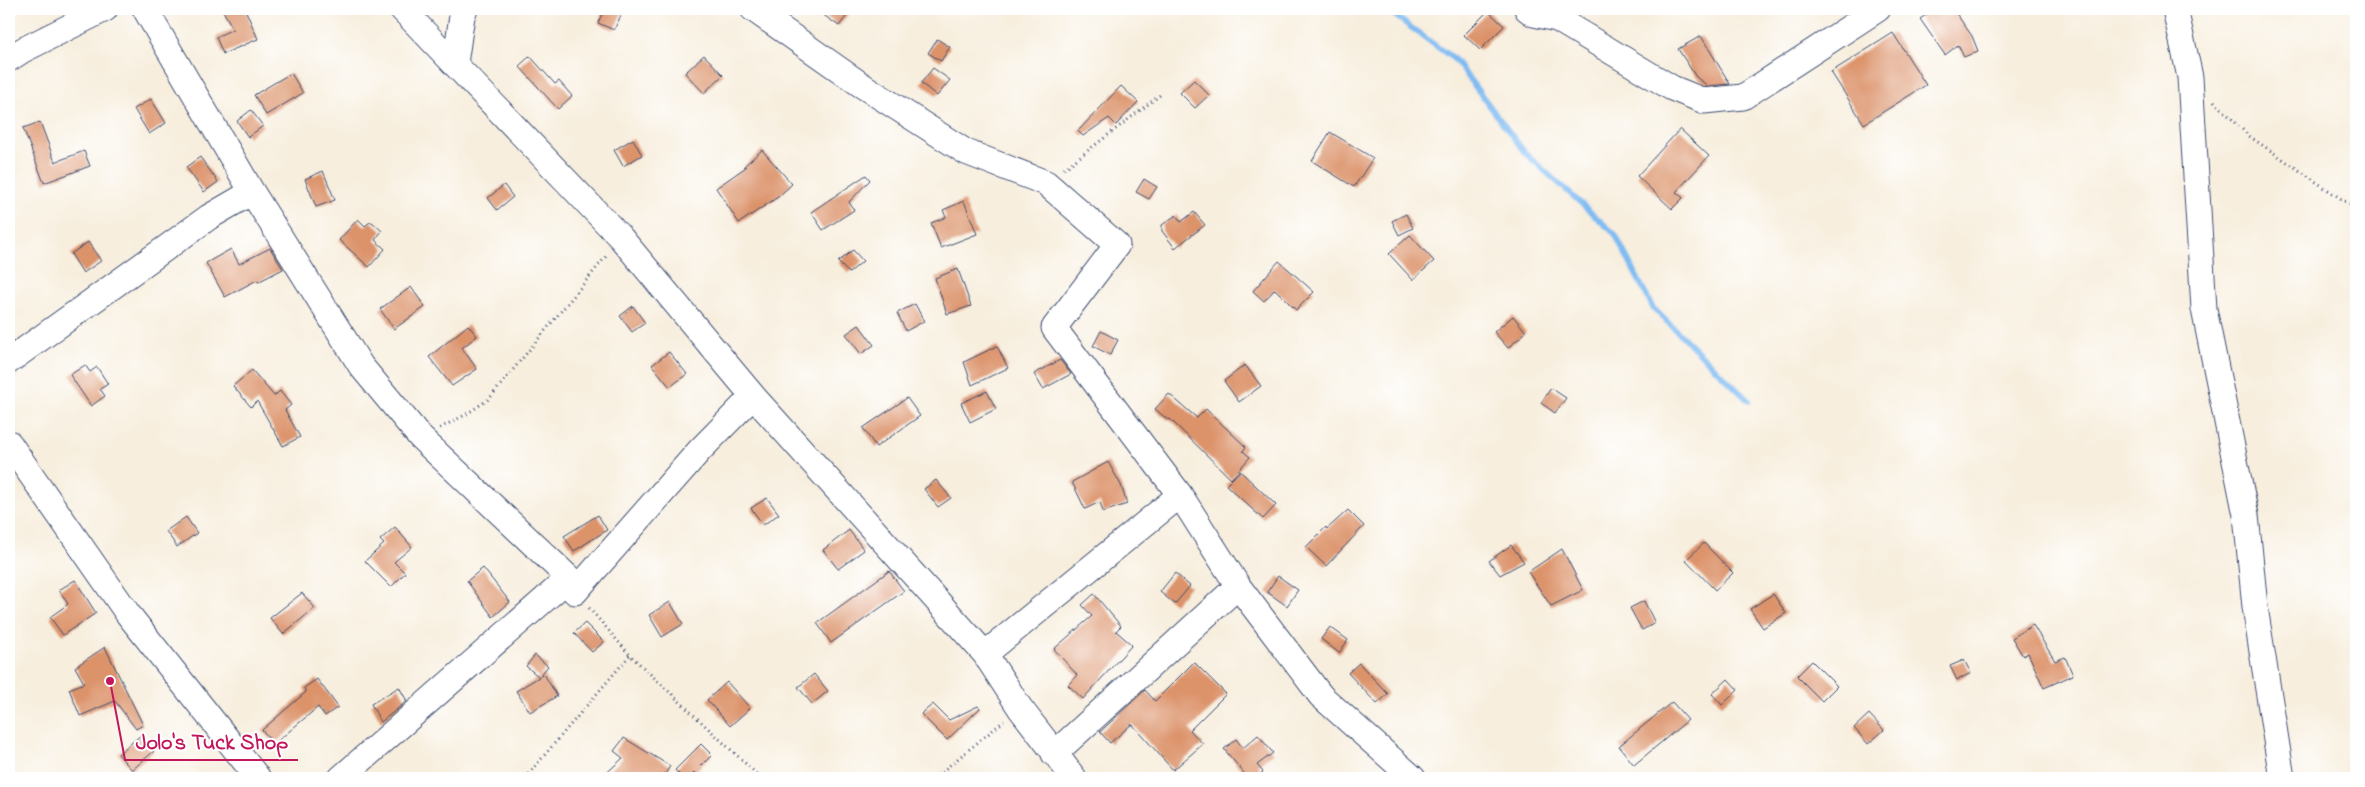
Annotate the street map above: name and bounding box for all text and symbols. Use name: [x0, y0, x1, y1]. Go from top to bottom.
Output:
callout: Jolo's Tuck Shop: [125, 723, 298, 760]
text: Jolo's Tuck Shop: [136, 728, 288, 760]

